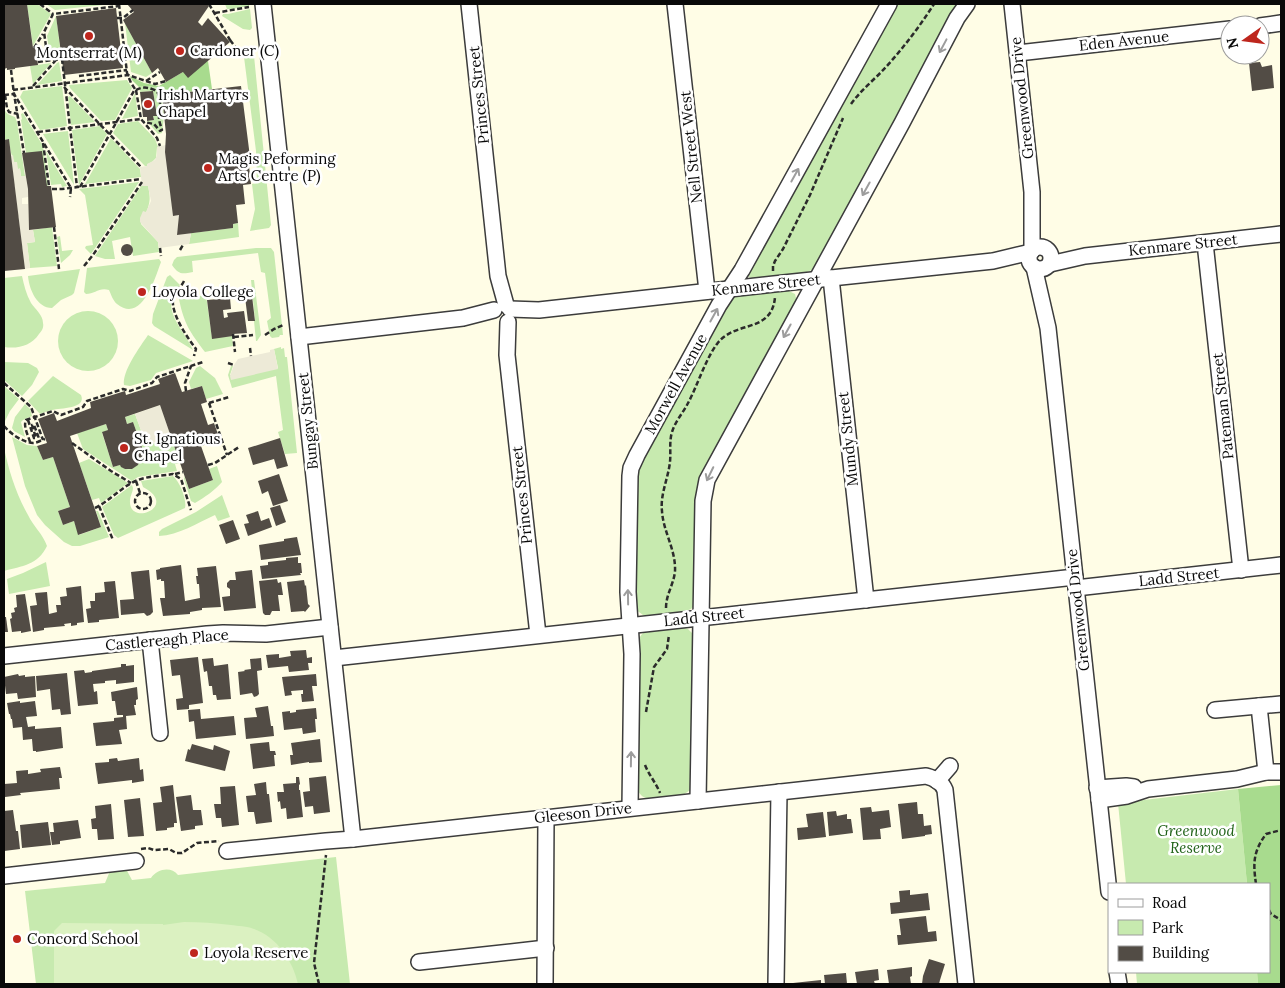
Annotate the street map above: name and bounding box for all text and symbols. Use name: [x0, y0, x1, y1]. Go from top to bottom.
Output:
north arrow: [1220, 15, 1270, 65]
street label: Eden Avenue: [1078, 26, 1170, 55]
marker: Montserrat (M): [83, 30, 95, 42]
street label: Greenwood Drive: [1006, 36, 1037, 160]
text: N: [1222, 36, 1242, 51]
one-way arrow: [938, 38, 947, 53]
place label: Cardoner (C): [190, 41, 280, 61]
place label: Montserrat (M): [36, 43, 142, 63]
marker: Cardoner (C): [174, 45, 186, 57]
street label: Princes Street: [464, 45, 493, 145]
place label: Irish Martyrs Chapel: [158, 85, 249, 121]
street label: Nell Street West: [675, 90, 706, 204]
marker: Irish Martyrs Chapel: [142, 98, 154, 110]
place label: Magis Peforming Arts Centre (P): [217, 149, 336, 186]
marker: Magis Peforming Arts Centre (P): [202, 162, 214, 174]
one-way arrow: [790, 167, 800, 182]
one-way arrow: [860, 181, 870, 195]
street label: Kenmare Street: [1128, 229, 1239, 260]
street label: Kenmare Street: [711, 269, 822, 300]
place label: Loyola College: [152, 282, 254, 301]
marker: Loyola College: [136, 286, 148, 298]
one-way arrow: [709, 308, 719, 323]
one-way arrow: [782, 324, 792, 339]
street label: Morwell Avenue: [640, 330, 711, 437]
street label: Pateman Street: [1207, 352, 1238, 460]
street label: Bungay Street: [293, 371, 322, 471]
street label: Mundy Street: [833, 391, 862, 487]
place label: St. Ignatious Chapel: [134, 429, 220, 465]
marker: St. Ignatious Chapel: [118, 442, 130, 454]
street label: Princes Street: [507, 445, 536, 545]
one-way arrow: [705, 466, 714, 481]
street label: Greenwood Drive: [1062, 548, 1093, 672]
street label: Ladd Street: [1138, 563, 1220, 590]
one-way arrow: [624, 589, 633, 605]
street label: Ladd Street: [663, 603, 745, 630]
street label: Castlereagh Place: [104, 625, 229, 654]
one-way arrow: [626, 751, 636, 768]
street label: Gleeson Drive: [533, 798, 633, 827]
park label: Greenwood Reserve: [1157, 821, 1235, 857]
legend: [1108, 883, 1270, 973]
text: Road: [1152, 893, 1187, 912]
text: Park: [1152, 918, 1183, 937]
place label: Concord School: [27, 929, 138, 948]
marker: Concord School: [11, 933, 23, 945]
place label: Loyola Reserve: [204, 943, 308, 962]
text: Building: [1152, 943, 1210, 962]
marker: Loyola Reserve: [188, 947, 200, 959]

